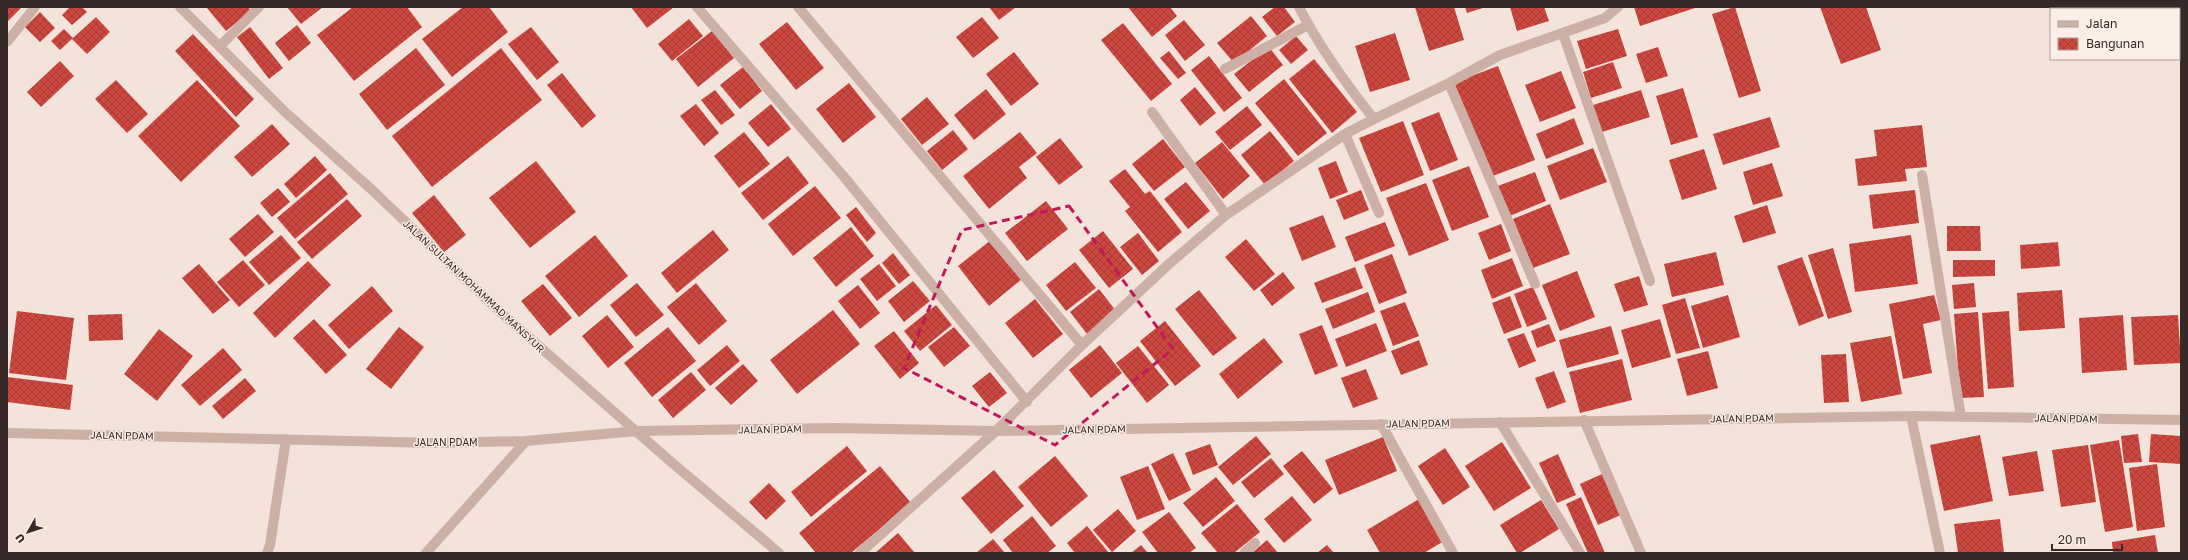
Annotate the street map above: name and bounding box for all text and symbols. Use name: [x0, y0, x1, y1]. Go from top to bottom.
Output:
legend: [2050, 8, 2180, 60]
text: Jalan: [2086, 16, 2117, 31]
text: Bangunan: [2086, 36, 2144, 51]
street label: JALAN SULTAN MOHAMMAD MANSYUR: [401, 217, 547, 355]
street label: JALAN PDAM: [1710, 411, 1774, 425]
street label: JALAN PDAM: [2034, 411, 2098, 425]
street label: JALAN PDAM: [1386, 416, 1450, 430]
street label: JALAN PDAM: [738, 422, 802, 436]
street label: JALAN PDAM: [1062, 422, 1126, 436]
street label: JALAN PDAM: [90, 428, 154, 442]
street label: JALAN PDAM: [414, 436, 478, 448]
north arrow: [8, 512, 48, 552]
scale bar: [2052, 526, 2122, 552]
text: U: [12, 531, 27, 546]
text: 20 m: [2058, 532, 2086, 547]

